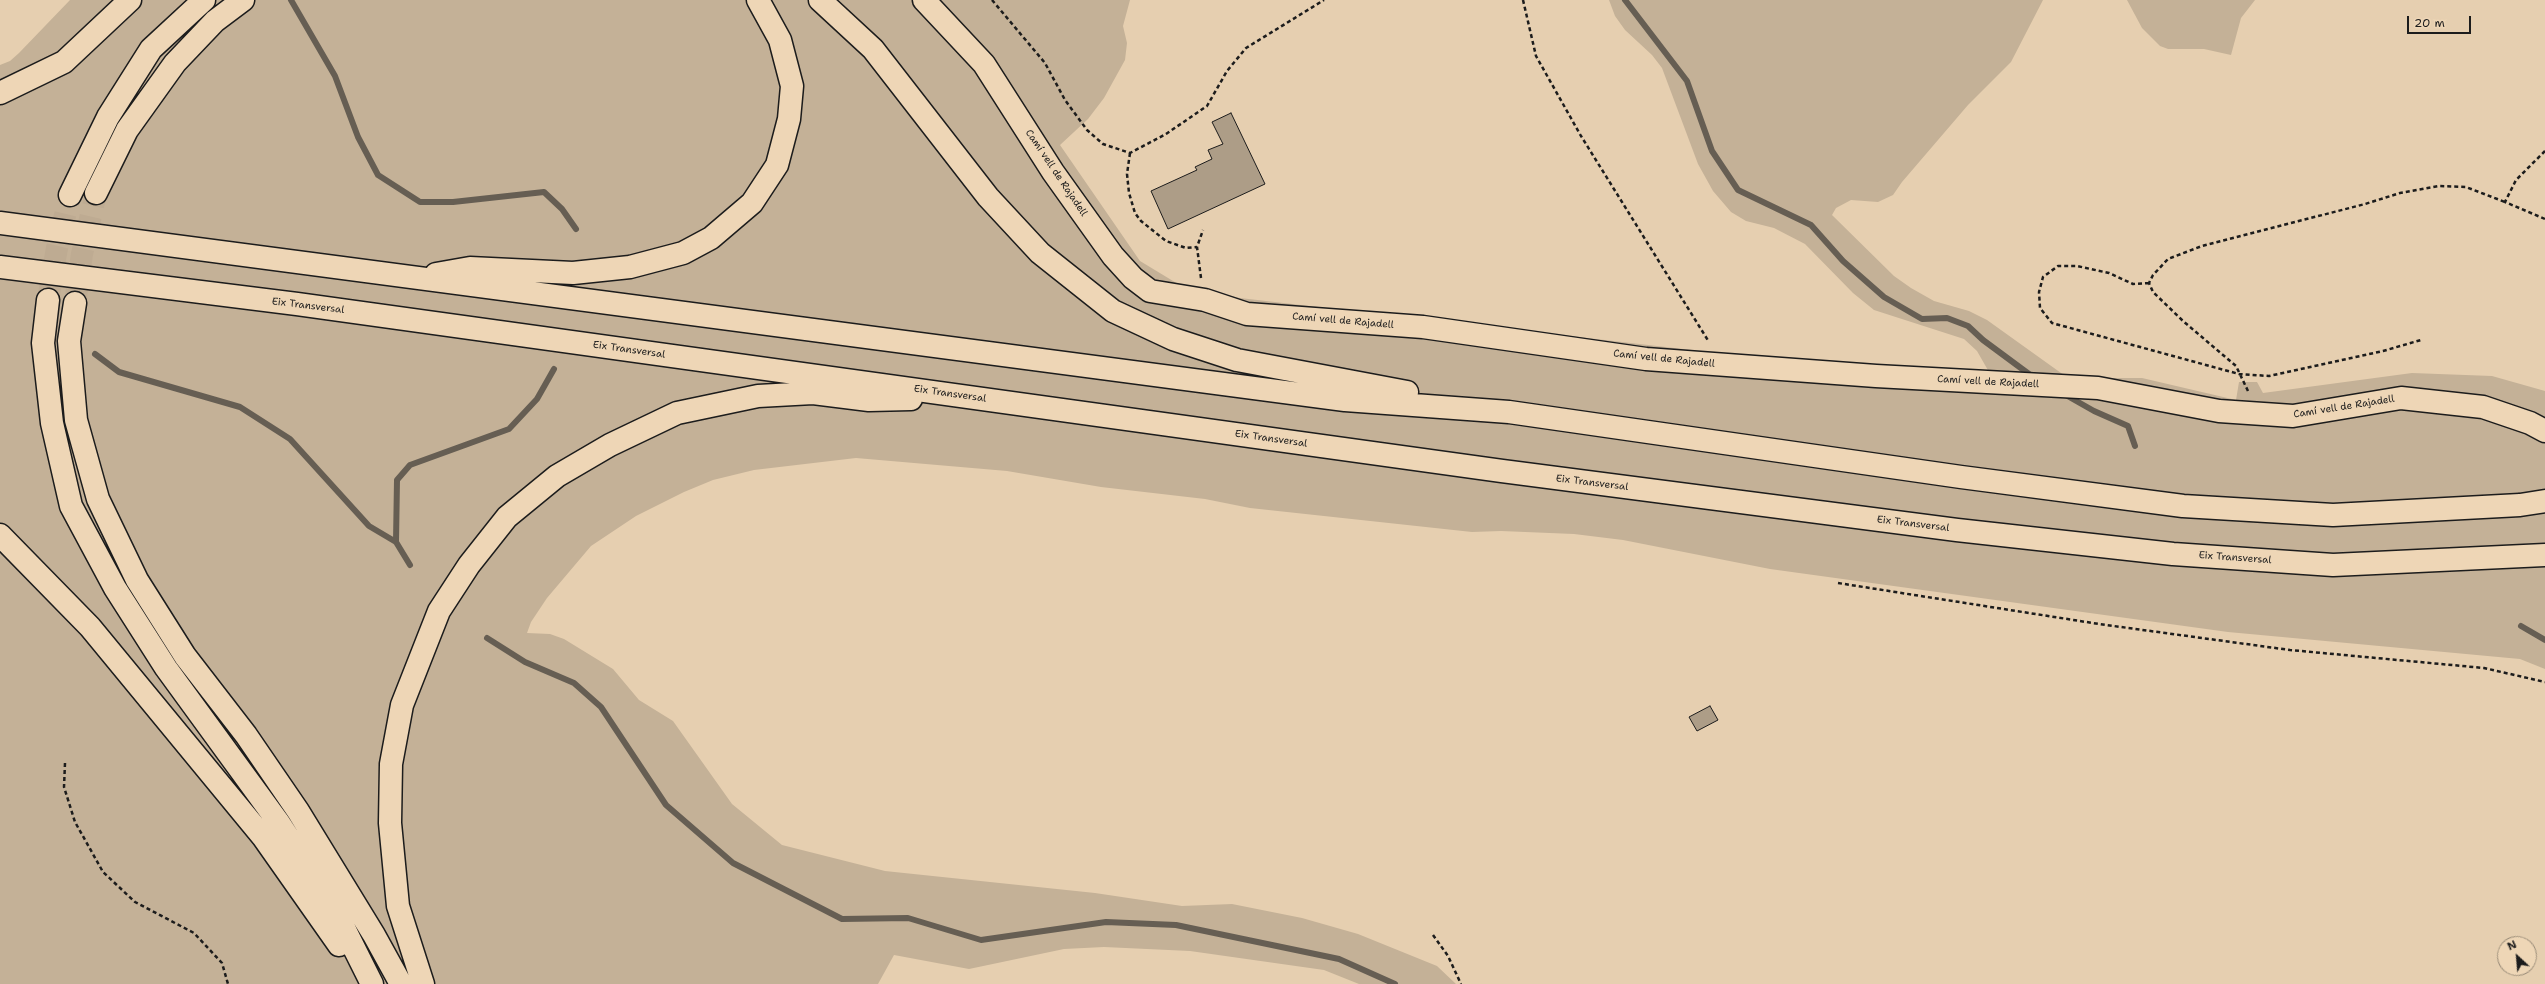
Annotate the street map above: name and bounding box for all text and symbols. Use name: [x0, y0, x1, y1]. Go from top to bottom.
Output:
scale bar: [2409, 8, 2473, 34]
text: 20 m: [2414, 15, 2445, 31]
street label: Camí vell de Rajadell: [1023, 127, 1089, 219]
street label: Eix Transversal: [271, 296, 345, 316]
street label: Camí vell de Rajadell: [1292, 311, 1394, 331]
street label: Eix Transversal: [592, 339, 666, 361]
street label: Camí vell de Rajadell: [1613, 348, 1715, 370]
street label: Camí vell de Rajadell: [1937, 373, 2039, 391]
street label: Eix Transversal: [913, 383, 987, 405]
street label: Camí vell de Rajadell: [2293, 393, 2395, 421]
street label: Eix Transversal: [1234, 428, 1308, 450]
street label: Eix Transversal: [1555, 473, 1629, 493]
street label: Eix Transversal: [1876, 514, 1950, 534]
street label: Eix Transversal: [2198, 549, 2272, 567]
north arrow: [2497, 936, 2537, 976]
text: N: [2505, 937, 2519, 954]

